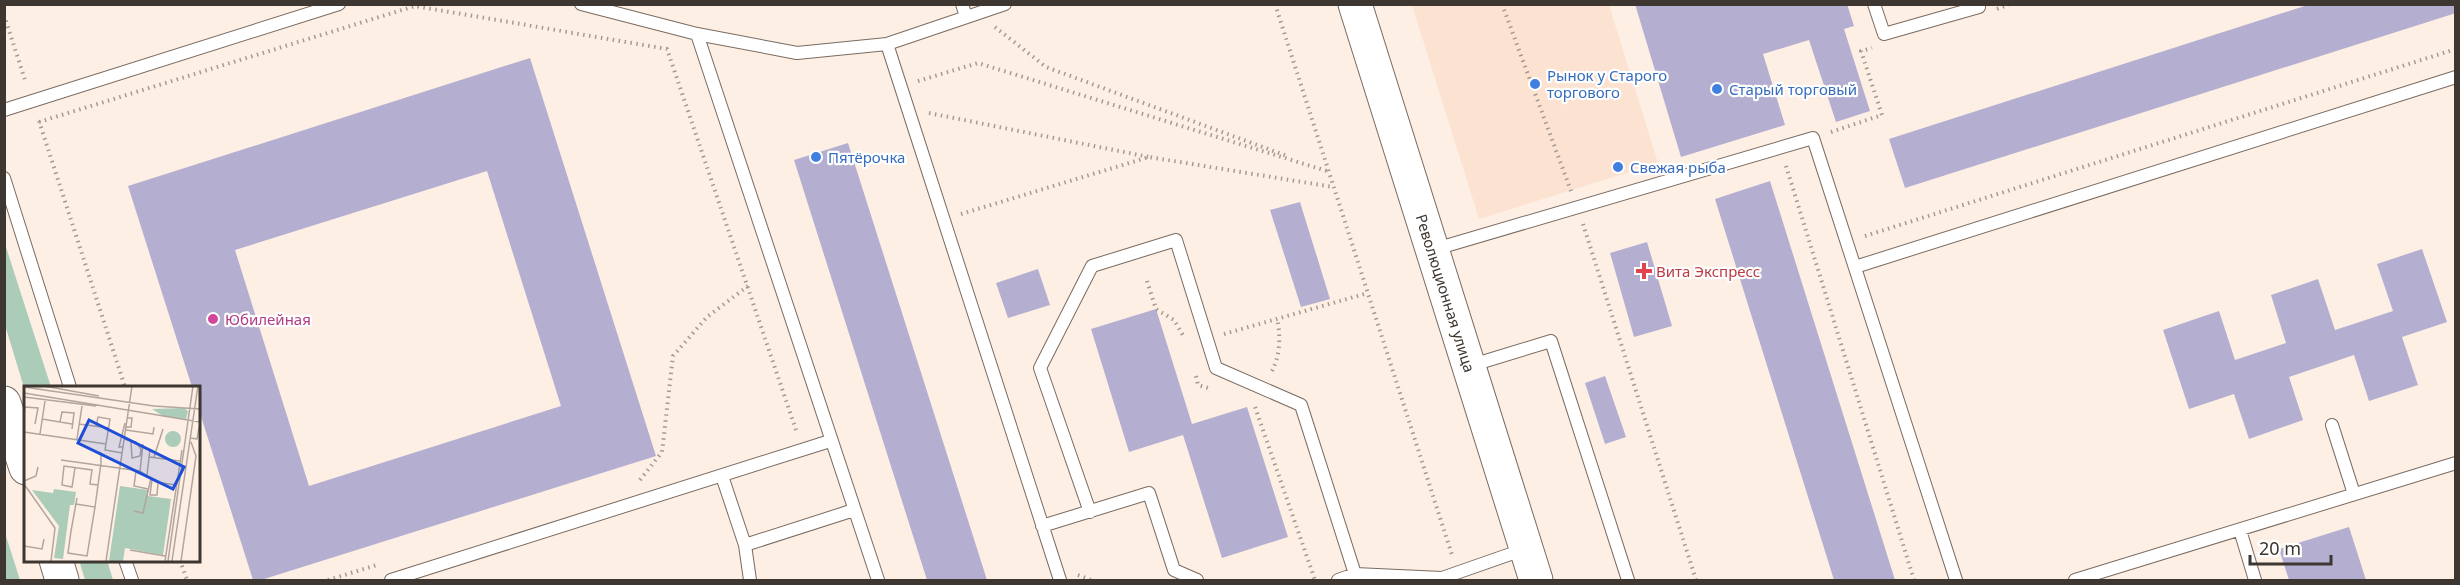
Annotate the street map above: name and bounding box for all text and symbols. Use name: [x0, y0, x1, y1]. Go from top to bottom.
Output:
place label: Рынок у Старого торгового: [1547, 65, 1667, 102]
marker: Рынок у Старого торгового: [1528, 77, 1542, 91]
place label: Старый торговый: [1729, 79, 1857, 99]
marker: Старый торговый: [1710, 82, 1724, 96]
place label: Пятёрочка: [828, 147, 905, 167]
marker: Пятёрочка: [809, 150, 823, 164]
place label: Свежая рыба: [1630, 157, 1726, 177]
marker: Свежая рыба: [1611, 160, 1625, 174]
street label: Революционная улица: [1412, 211, 1480, 375]
place label: Вита Экспресс: [1656, 261, 1760, 281]
marker: Вита Экспресс: [1637, 264, 1651, 278]
place label: Юбилейная: [225, 309, 311, 329]
marker: Юбилейная: [206, 312, 220, 326]
inset map: [24, 386, 200, 561]
scale bar: [2250, 528, 2331, 566]
text: 20 m: [2259, 536, 2301, 560]

